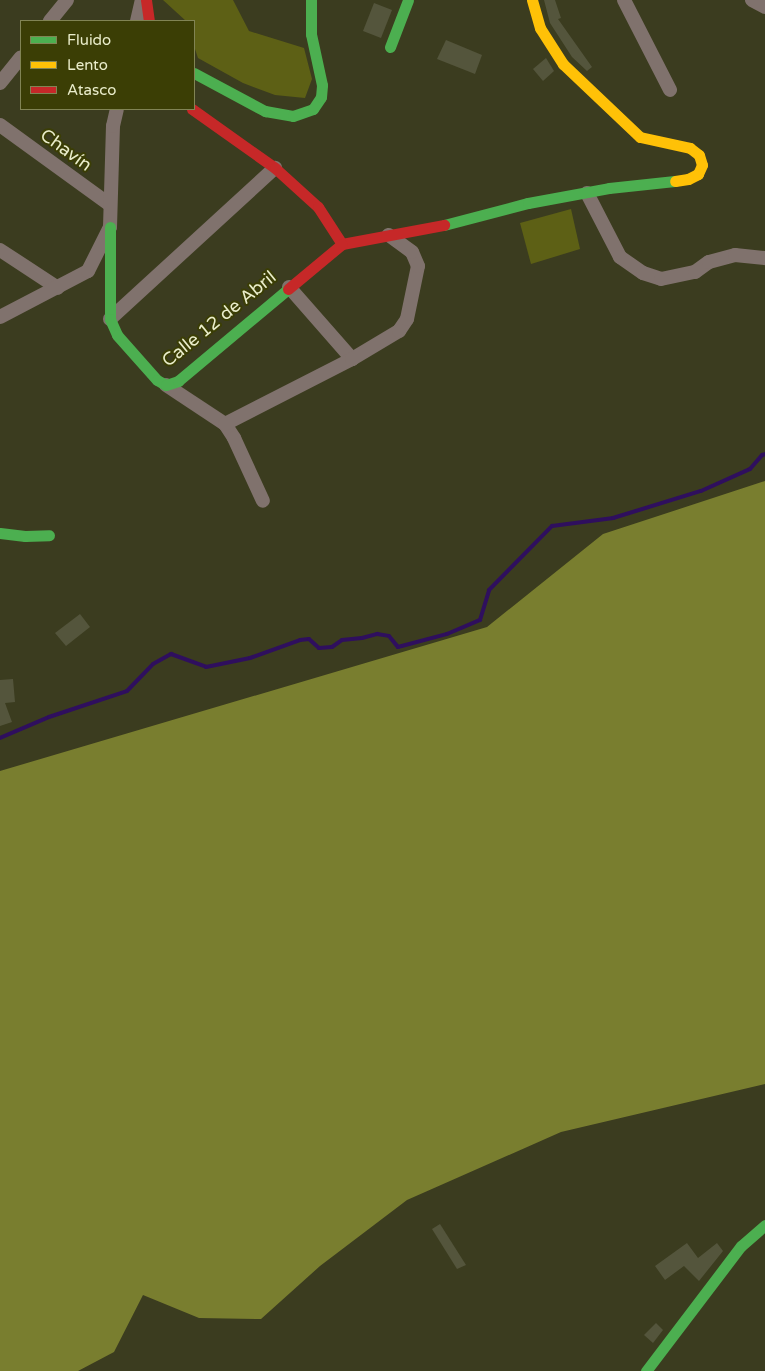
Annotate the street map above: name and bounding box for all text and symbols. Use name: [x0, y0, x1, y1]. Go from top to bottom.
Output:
legend: [20, 20, 195, 110]
text: Fluido: [67, 31, 111, 49]
text: Lento: [67, 56, 108, 74]
text: Atasco: [67, 81, 116, 99]
street label: Chavín: [36, 124, 96, 176]
street label: Calle 12 de Abril: [158, 266, 280, 372]

